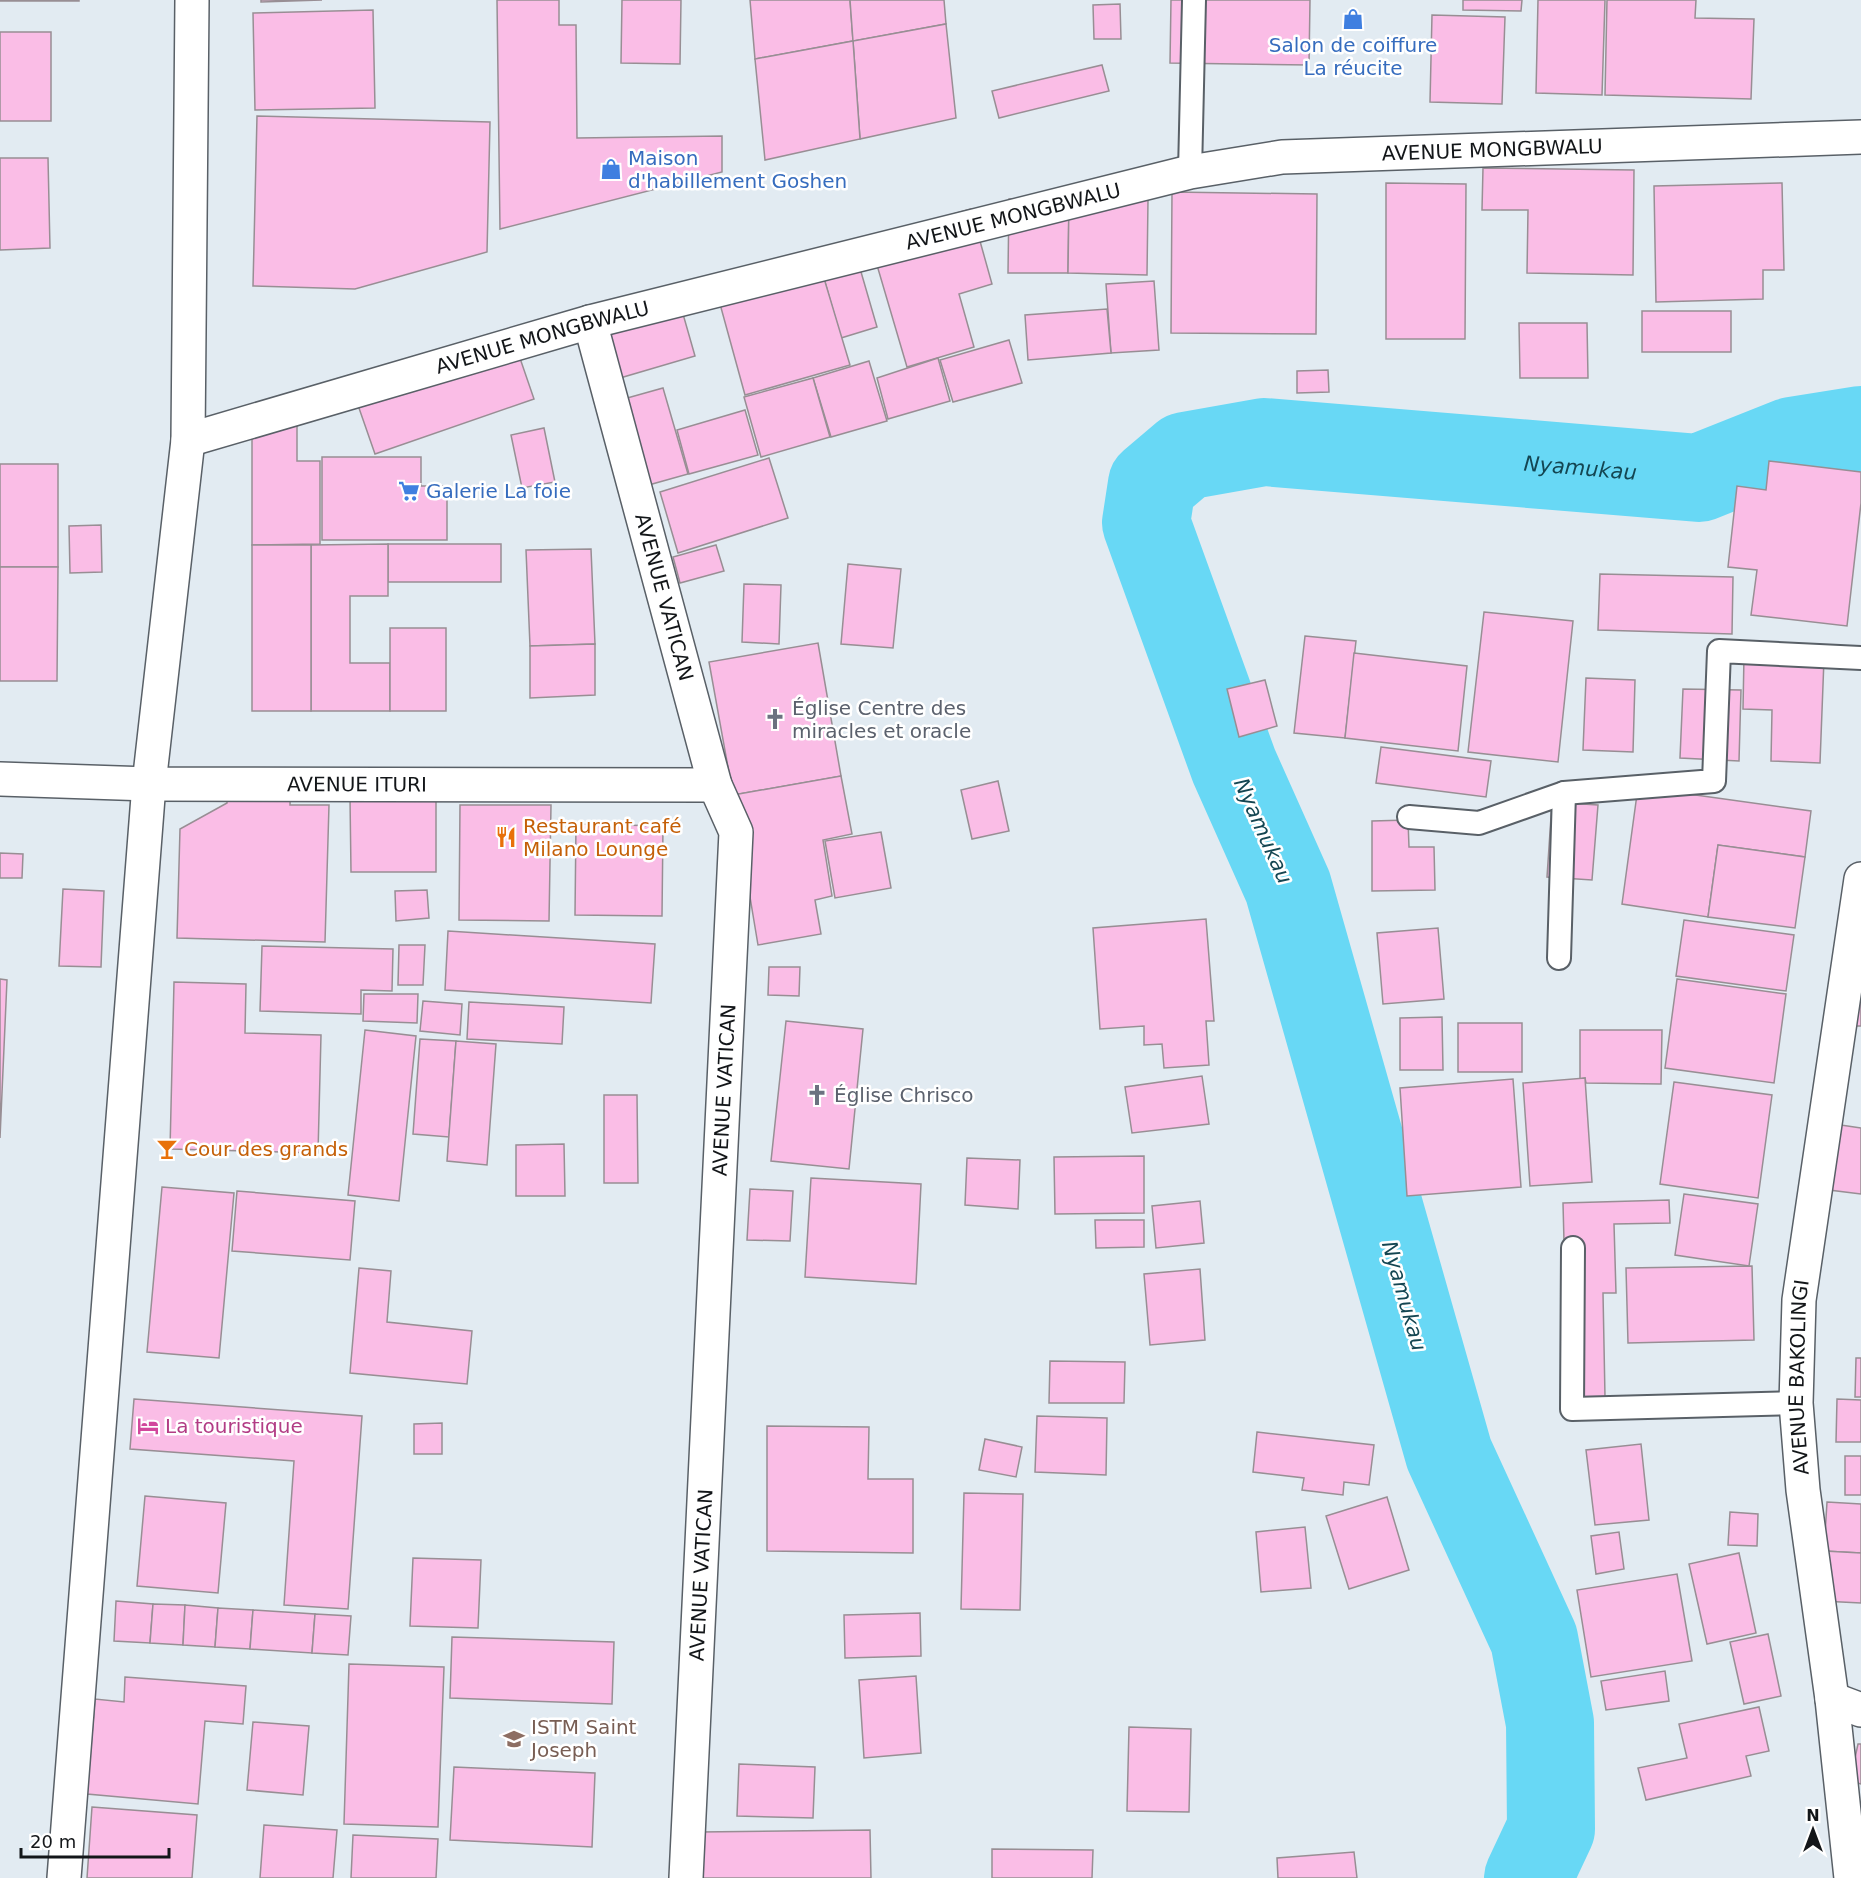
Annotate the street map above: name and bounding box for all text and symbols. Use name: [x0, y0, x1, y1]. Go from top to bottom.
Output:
shop icon: Salon de coiffure La réucite: [1341, 7, 1365, 31]
place label: Salon de coiffure La réucite: [1269, 33, 1437, 80]
street label: AVENUE MONGBWALU: [1381, 134, 1603, 166]
place label: Maison d'habillement Goshen: [628, 146, 847, 193]
shop icon: Maison d'habillement Goshen: [599, 157, 623, 181]
street label: AVENUE MONGBWALU: [903, 178, 1123, 255]
street label: AVENUE MONGBWALU: [433, 296, 652, 379]
water label: Nyamukau: [1523, 452, 1638, 485]
supermarket icon: Galerie La foie: [397, 479, 421, 503]
place label: Galerie La foie: [426, 479, 571, 503]
street label: AVENUE VATICAN: [630, 511, 698, 684]
place label: Église Centre des miracles et oracle: [792, 696, 971, 743]
church icon: Église Centre des miracles et oracle: [763, 707, 787, 731]
street label: AVENUE ITURI: [287, 772, 427, 796]
water label: Nyamukau: [1229, 774, 1297, 888]
place label: Restaurant café Milano Lounge: [523, 814, 681, 861]
restaurant icon: Restaurant café Milano Lounge: [494, 825, 518, 849]
street label: AVENUE VATICAN: [708, 1003, 740, 1177]
church icon: Église Chrisco: [805, 1083, 829, 1107]
place label: Église Chrisco: [834, 1083, 974, 1107]
bar icon: Cour des grands: [155, 1137, 179, 1161]
place label: Cour des grands: [184, 1137, 348, 1161]
water label: Nyamukau: [1377, 1238, 1431, 1354]
street label: AVENUE BAKOLINGI: [1784, 1278, 1814, 1476]
hotel icon: La touristique: [136, 1414, 160, 1438]
place label: La touristique: [165, 1414, 303, 1438]
street label: AVENUE VATICAN: [685, 1488, 717, 1662]
place label: ISTM Saint Joseph: [529, 1715, 637, 1762]
school or university icon: ISTM Saint Joseph: [502, 1727, 526, 1751]
north arrow: [1783, 1800, 1843, 1860]
text: N: [1806, 1806, 1820, 1825]
scale bar: [21, 1821, 170, 1859]
text: 20 m: [30, 1831, 76, 1852]

